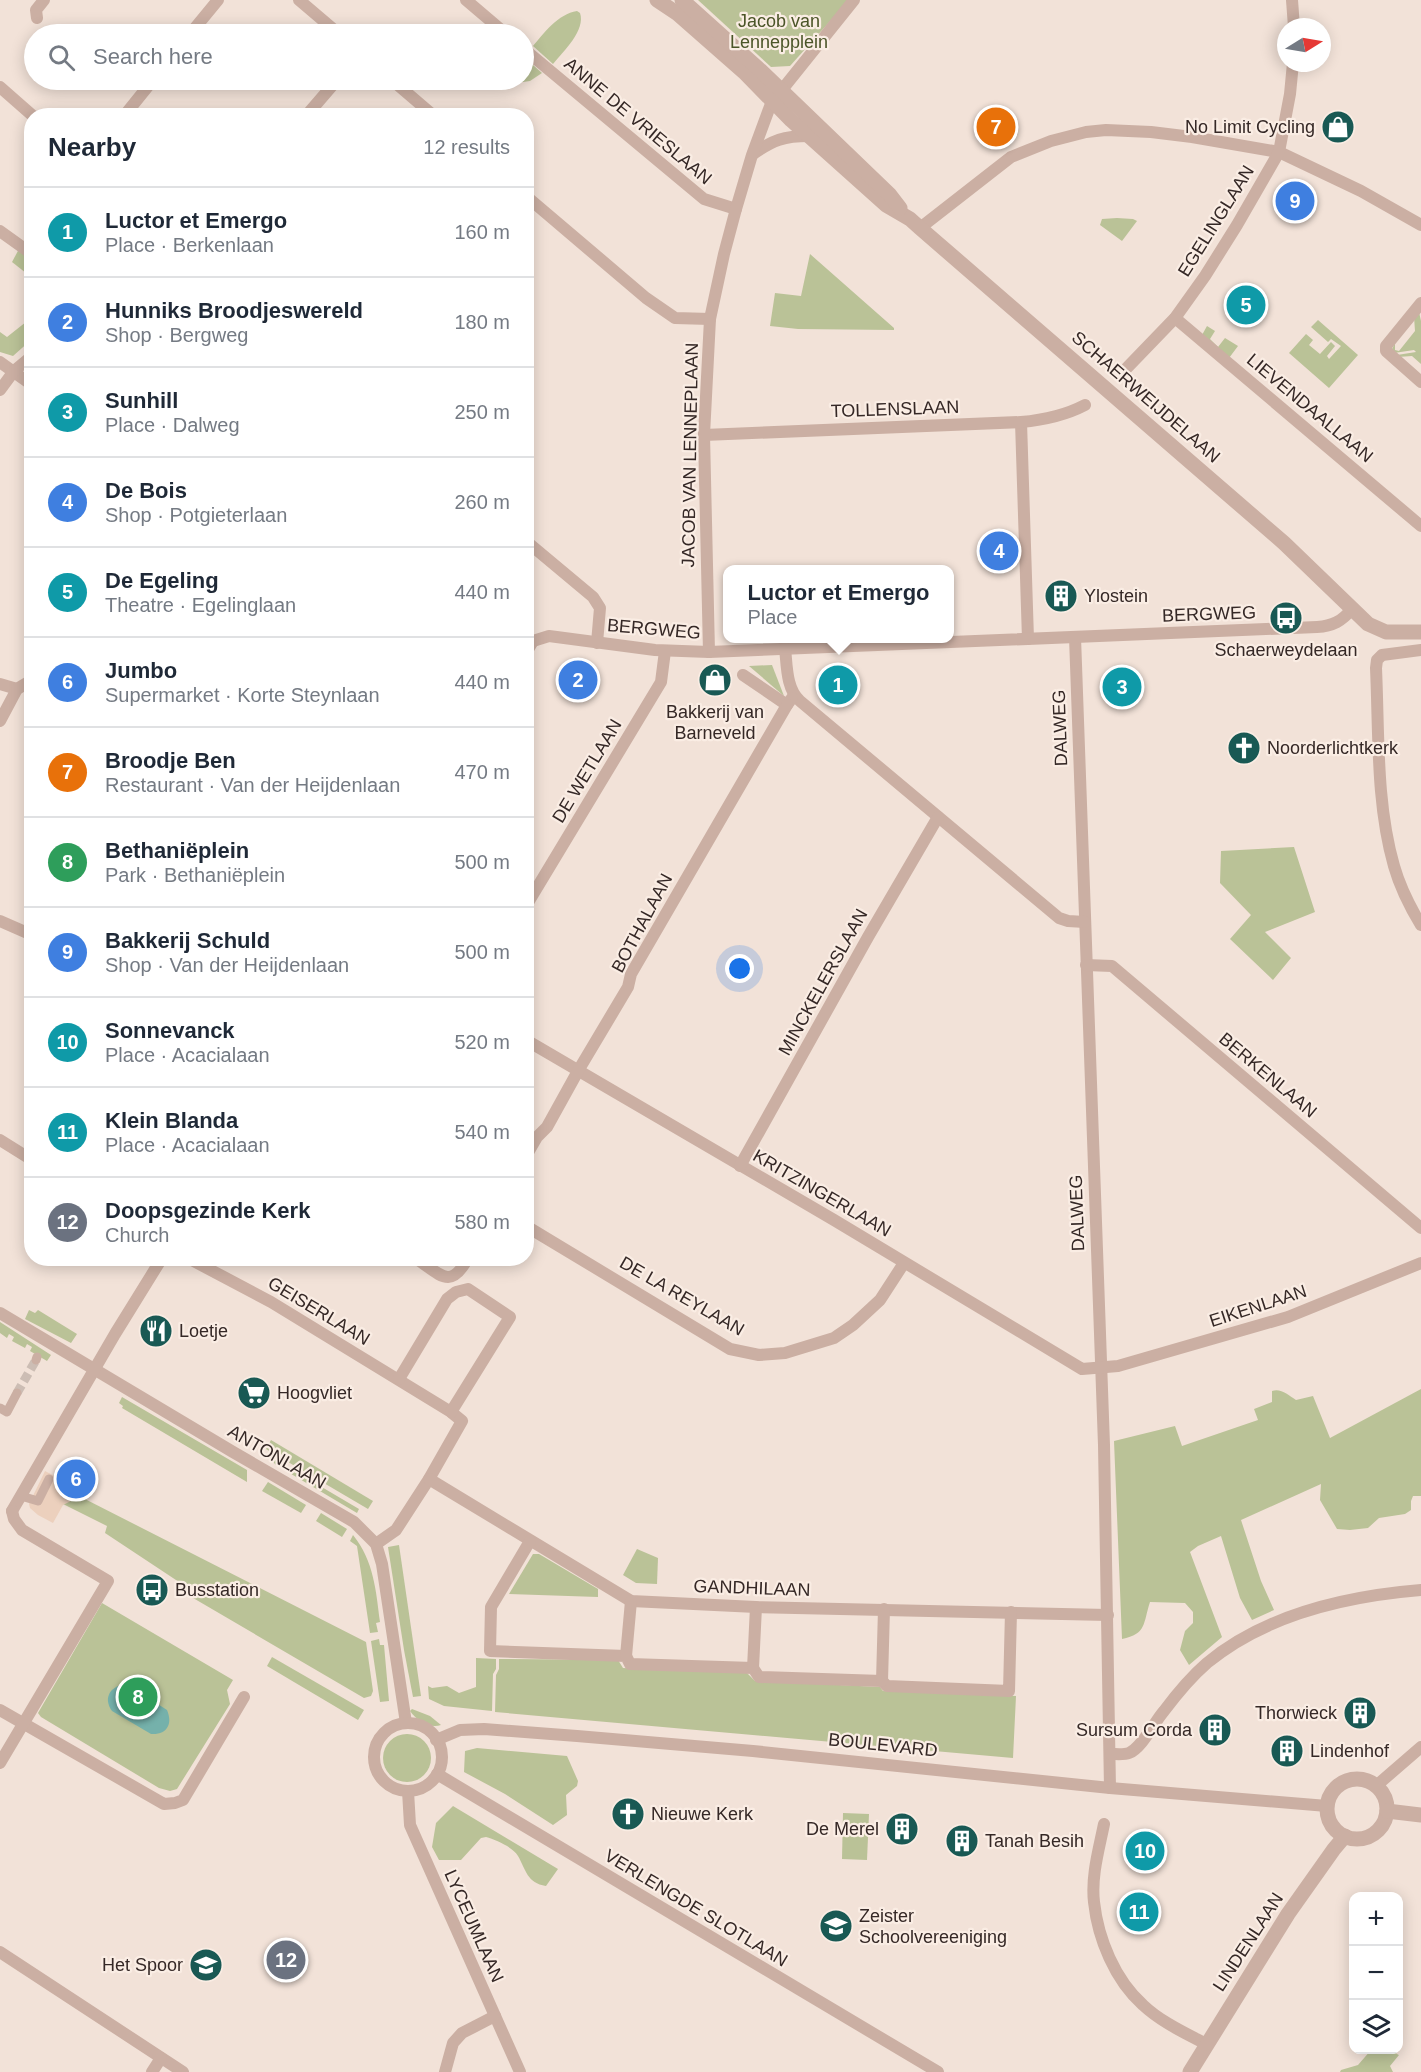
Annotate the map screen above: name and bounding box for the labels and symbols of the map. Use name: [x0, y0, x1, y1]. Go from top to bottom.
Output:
park label: Jacob van Lennepplein: [730, 11, 828, 52]
north arrow: [1277, 18, 1331, 72]
street label: ANNE DE VRIESLAAN: [560, 54, 716, 188]
pin: 7: [976, 104, 1016, 150]
shop icon: No Limit Cycling: [1320, 109, 1356, 145]
place label: No Limit Cycling: [1185, 117, 1315, 137]
street label: EGELINGLAAN: [1174, 162, 1258, 280]
pin: 9: [1276, 178, 1314, 224]
pin: 5: [1226, 282, 1266, 328]
street label: SCHAERWEIJDELAAN: [1068, 327, 1224, 467]
street label: JACOB VAN LENNEPLAAN: [678, 342, 702, 568]
street label: LIEVENDAALLAAN: [1243, 350, 1377, 466]
street label: TOLLENSLAAN: [830, 397, 960, 421]
pin: 4: [980, 528, 1018, 574]
building icon: Ylostein: [1043, 578, 1079, 614]
place label: Ylostein: [1084, 586, 1148, 606]
bus stop icon: Schaerweydelaan: [1268, 600, 1304, 636]
street label: BERGWEG: [1162, 602, 1256, 626]
street label: BERGWEG: [606, 615, 702, 643]
place label: Schaerweydelaan: [1214, 640, 1358, 660]
pin: 2: [558, 658, 598, 702]
shop icon: Bakkerij van Barneveld: [697, 662, 733, 698]
pin: 1: [818, 662, 858, 708]
pin: 3: [1102, 664, 1142, 710]
street label: DALWEG: [1049, 689, 1071, 767]
place label: Bakkerij van Barneveld: [666, 702, 764, 743]
street label: DE WETLAAN: [548, 716, 626, 826]
church icon: Noorderlichtkerk: [1226, 730, 1262, 766]
place label: Noorderlichtkerk: [1267, 738, 1399, 758]
street label: BOTHALAAN: [608, 870, 676, 976]
street label: MINCKELERSLAAN: [774, 905, 872, 1059]
your location: [725, 954, 754, 983]
street label: BERKENLAAN: [1215, 1028, 1321, 1122]
street label: KRITZINGERLAAN: [749, 1145, 895, 1241]
street label: DALWEG: [1066, 1174, 1088, 1252]
street label: DE LA REYLAAN: [616, 1252, 748, 1340]
street label: GEISERLAAN: [265, 1273, 373, 1349]
street label: EIKENLAAN: [1207, 1281, 1309, 1331]
restaurant icon: Loetje: [138, 1313, 174, 1349]
place label: Loetje: [179, 1321, 228, 1341]
supermarket icon: Hoogvliet: [236, 1375, 272, 1411]
place label: Hoogvliet: [277, 1383, 352, 1403]
street label: ANTONLAAN: [224, 1421, 330, 1493]
pin: 6: [56, 1456, 96, 1502]
bus stop icon: Busstation: [134, 1572, 170, 1608]
street label: GANDHILAAN: [693, 1576, 811, 1600]
place label: Busstation: [175, 1580, 259, 1600]
pin: 8: [118, 1674, 158, 1720]
building icon: Thorwieck: [1342, 1695, 1378, 1731]
place label: Thorwieck: [1255, 1703, 1338, 1723]
building icon: Sursum Corda: [1197, 1712, 1233, 1748]
place label: Sursum Corda: [1076, 1720, 1193, 1740]
street label: BOULEVARD: [827, 1729, 939, 1761]
building icon: Lindenhof: [1269, 1733, 1305, 1769]
place label: Lindenhof: [1310, 1741, 1390, 1761]
church icon: Nieuwe Kerk: [610, 1796, 646, 1832]
place label: Nieuwe Kerk: [651, 1804, 754, 1824]
building icon: De Merel: [884, 1811, 920, 1847]
place label: De Merel: [806, 1819, 879, 1839]
building icon: Tanah Besih: [944, 1823, 980, 1859]
pin: 10: [1126, 1828, 1164, 1874]
place label: Tanah Besih: [985, 1831, 1084, 1851]
street label: VERLENGDE SLOTLAAN: [601, 1845, 791, 1971]
street label: LYCEUMLAAN: [440, 1867, 508, 1985]
street label: LINDENLAAN: [1209, 1889, 1287, 1995]
pin: 11: [1120, 1890, 1158, 1934]
place label: Zeister Schoolvereeniging: [859, 1906, 1007, 1947]
school or university icon: Zeister Schoolvereeniging: [818, 1908, 854, 1944]
pin: 12: [266, 1938, 306, 1982]
school or university icon: Het Spoor: [188, 1947, 224, 1983]
place label: Het Spoor: [102, 1955, 183, 1975]

